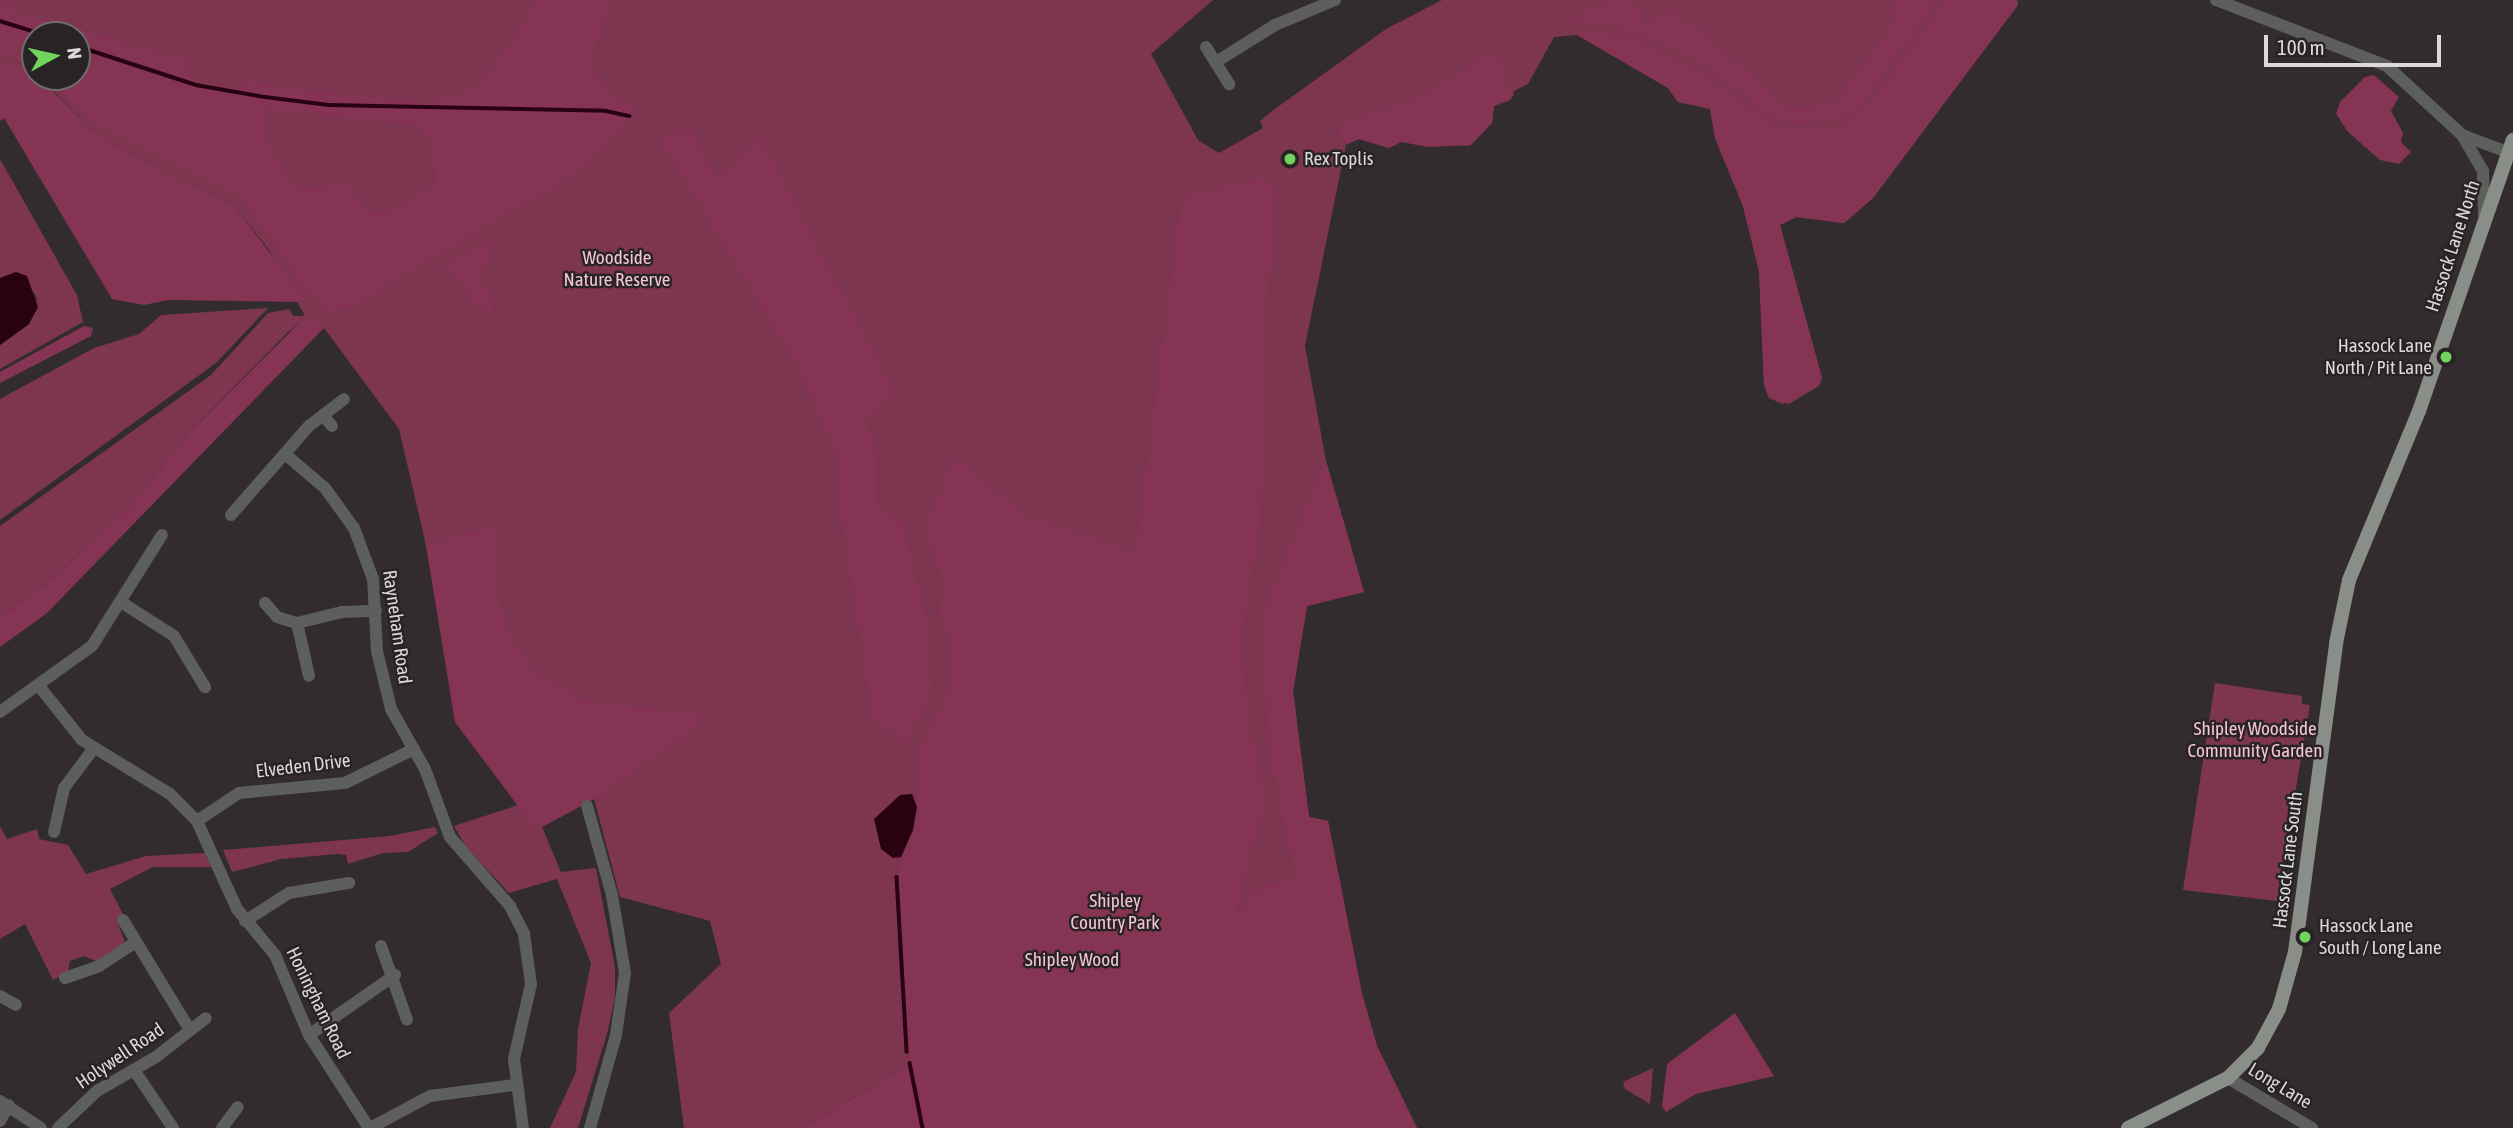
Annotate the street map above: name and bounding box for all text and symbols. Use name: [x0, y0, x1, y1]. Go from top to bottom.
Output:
north arrow: [21, 21, 91, 91]
scale bar: [2268, 21, 2445, 65]
text: 100 m: [2277, 35, 2325, 59]
text: N: [63, 46, 86, 60]
place label: Rex Toplis: [1304, 148, 1373, 170]
marker: Rex Toplis: [1282, 151, 1298, 167]
street label: Hassock Lane North: [2421, 177, 2485, 315]
park label: Woodside Nature Reserve: [564, 247, 670, 291]
place label: Hassock Lane North / Pit Lane: [2325, 335, 2432, 379]
marker: Hassock Lane North / Pit Lane: [2438, 349, 2454, 365]
street label: Rayneham Road: [378, 569, 416, 685]
park label: Shipley Woodside Community Garden: [2188, 718, 2322, 762]
street label: Elveden Drive: [254, 749, 352, 783]
street label: Hassock Lane South: [2268, 790, 2308, 930]
park label: Shipley Country Park: [1070, 890, 1160, 934]
place label: Hassock Lane South / Long Lane: [2319, 915, 2442, 959]
marker: Hassock Lane South / Long Lane: [2297, 929, 2313, 945]
street label: Honingham Road: [281, 943, 355, 1063]
park label: Shipley Wood: [1025, 949, 1119, 971]
street label: Holywell Road: [72, 1018, 168, 1094]
street label: Long Lane: [2244, 1058, 2316, 1114]

